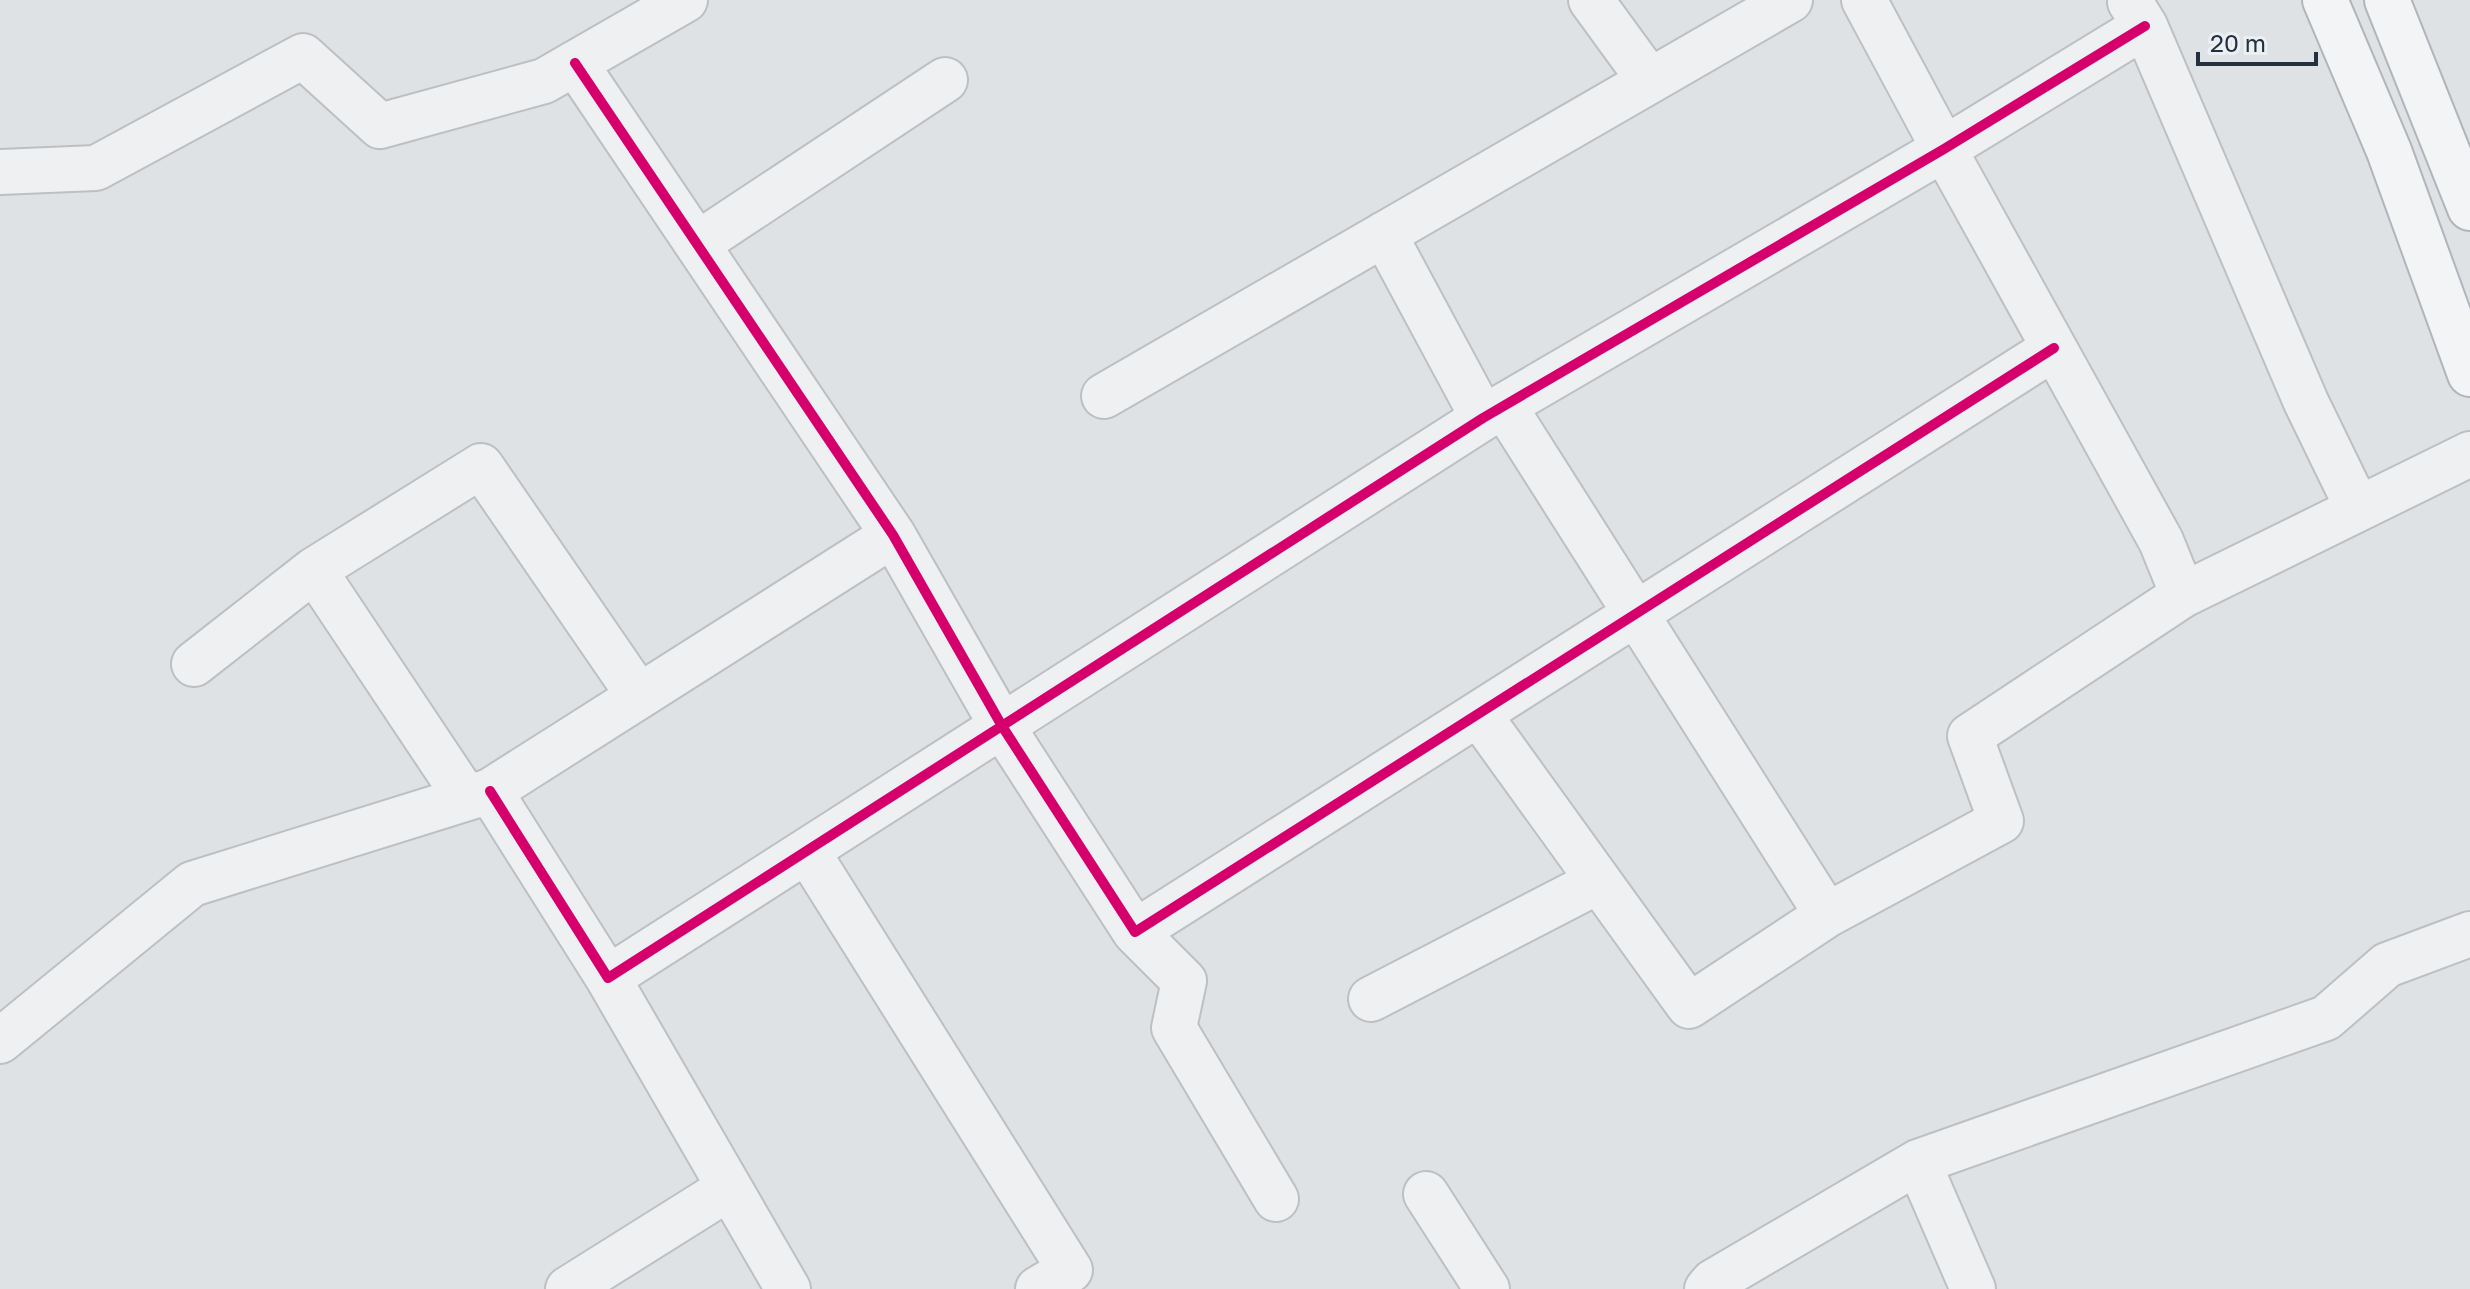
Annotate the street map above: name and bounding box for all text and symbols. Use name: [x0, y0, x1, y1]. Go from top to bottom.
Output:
scale bar: [2198, 16, 2316, 66]
text: 20 m: [2210, 28, 2266, 57]

